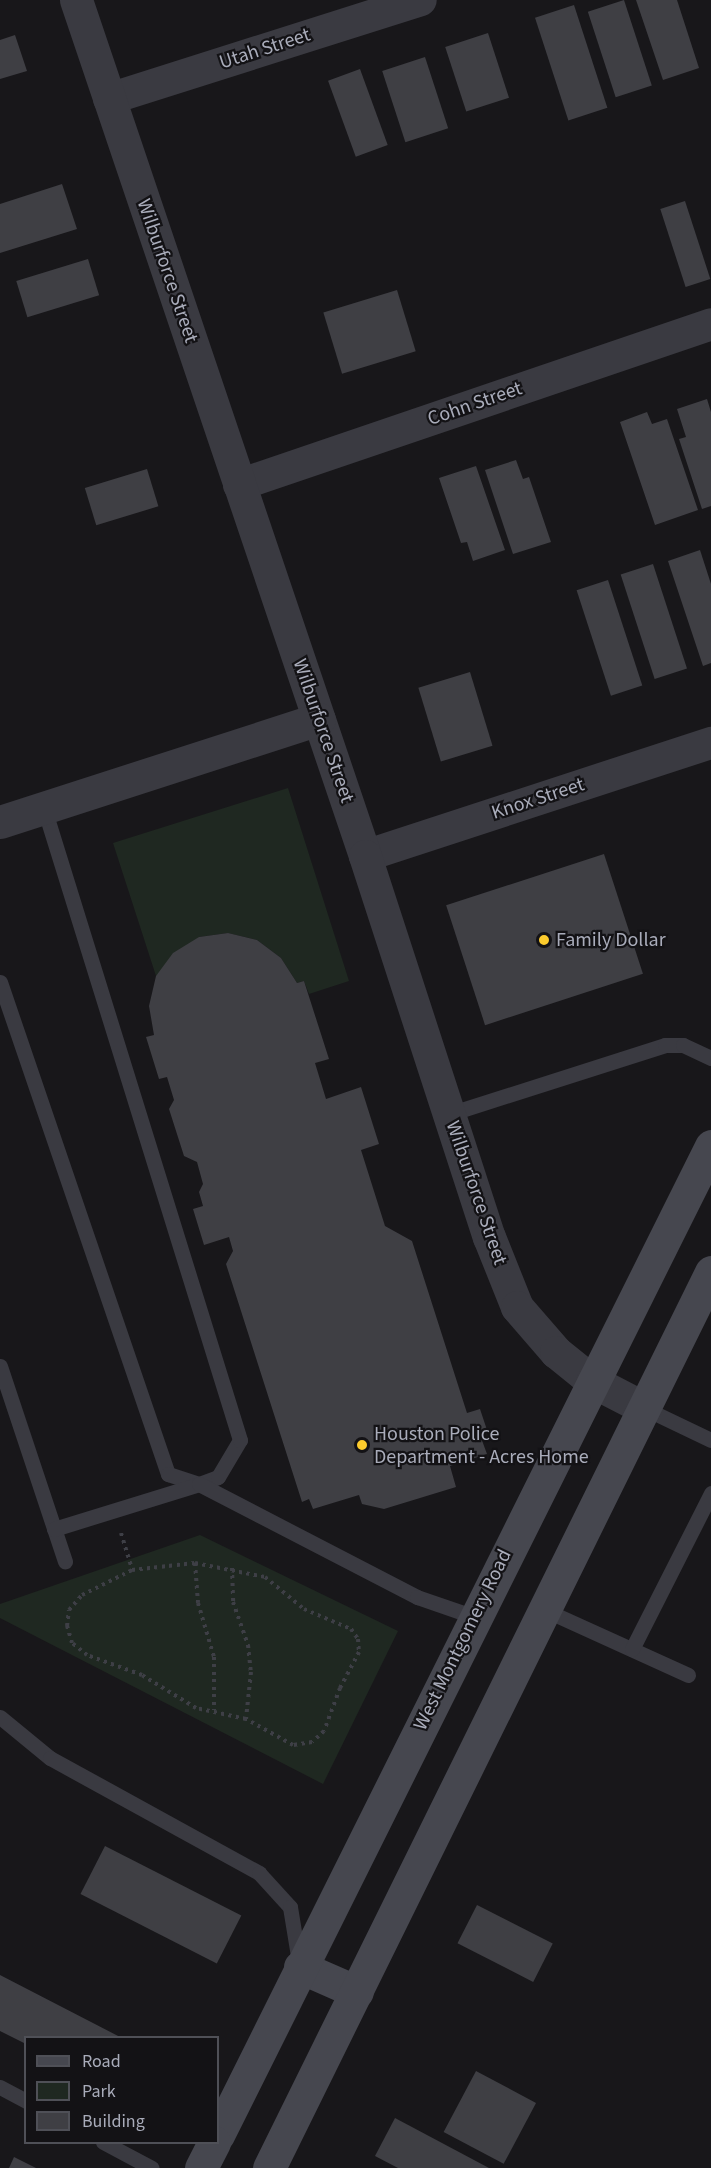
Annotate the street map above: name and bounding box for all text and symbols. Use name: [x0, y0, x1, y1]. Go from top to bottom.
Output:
street label: Utah Street: [216, 23, 314, 75]
street label: Wilburforce Street: [131, 196, 203, 346]
street label: Cohn Street: [425, 377, 525, 431]
street label: Wilburforce Street: [287, 656, 359, 806]
street label: Knox Street: [489, 773, 587, 825]
place label: Family Dollar: [556, 928, 666, 952]
marker: Family Dollar: [537, 933, 551, 947]
street label: Wilburforce Street: [440, 1118, 512, 1268]
place label: Houston Police Department - Acres Home: [374, 1422, 589, 1469]
marker: Houston Police Department - Acres Home: [355, 1438, 369, 1452]
street label: West Montgomery Road: [409, 1546, 517, 1734]
legend: [24, 2036, 219, 2144]
text: Road: [82, 2049, 121, 2074]
text: Park: [82, 2079, 116, 2104]
text: Building: [82, 2109, 145, 2134]

